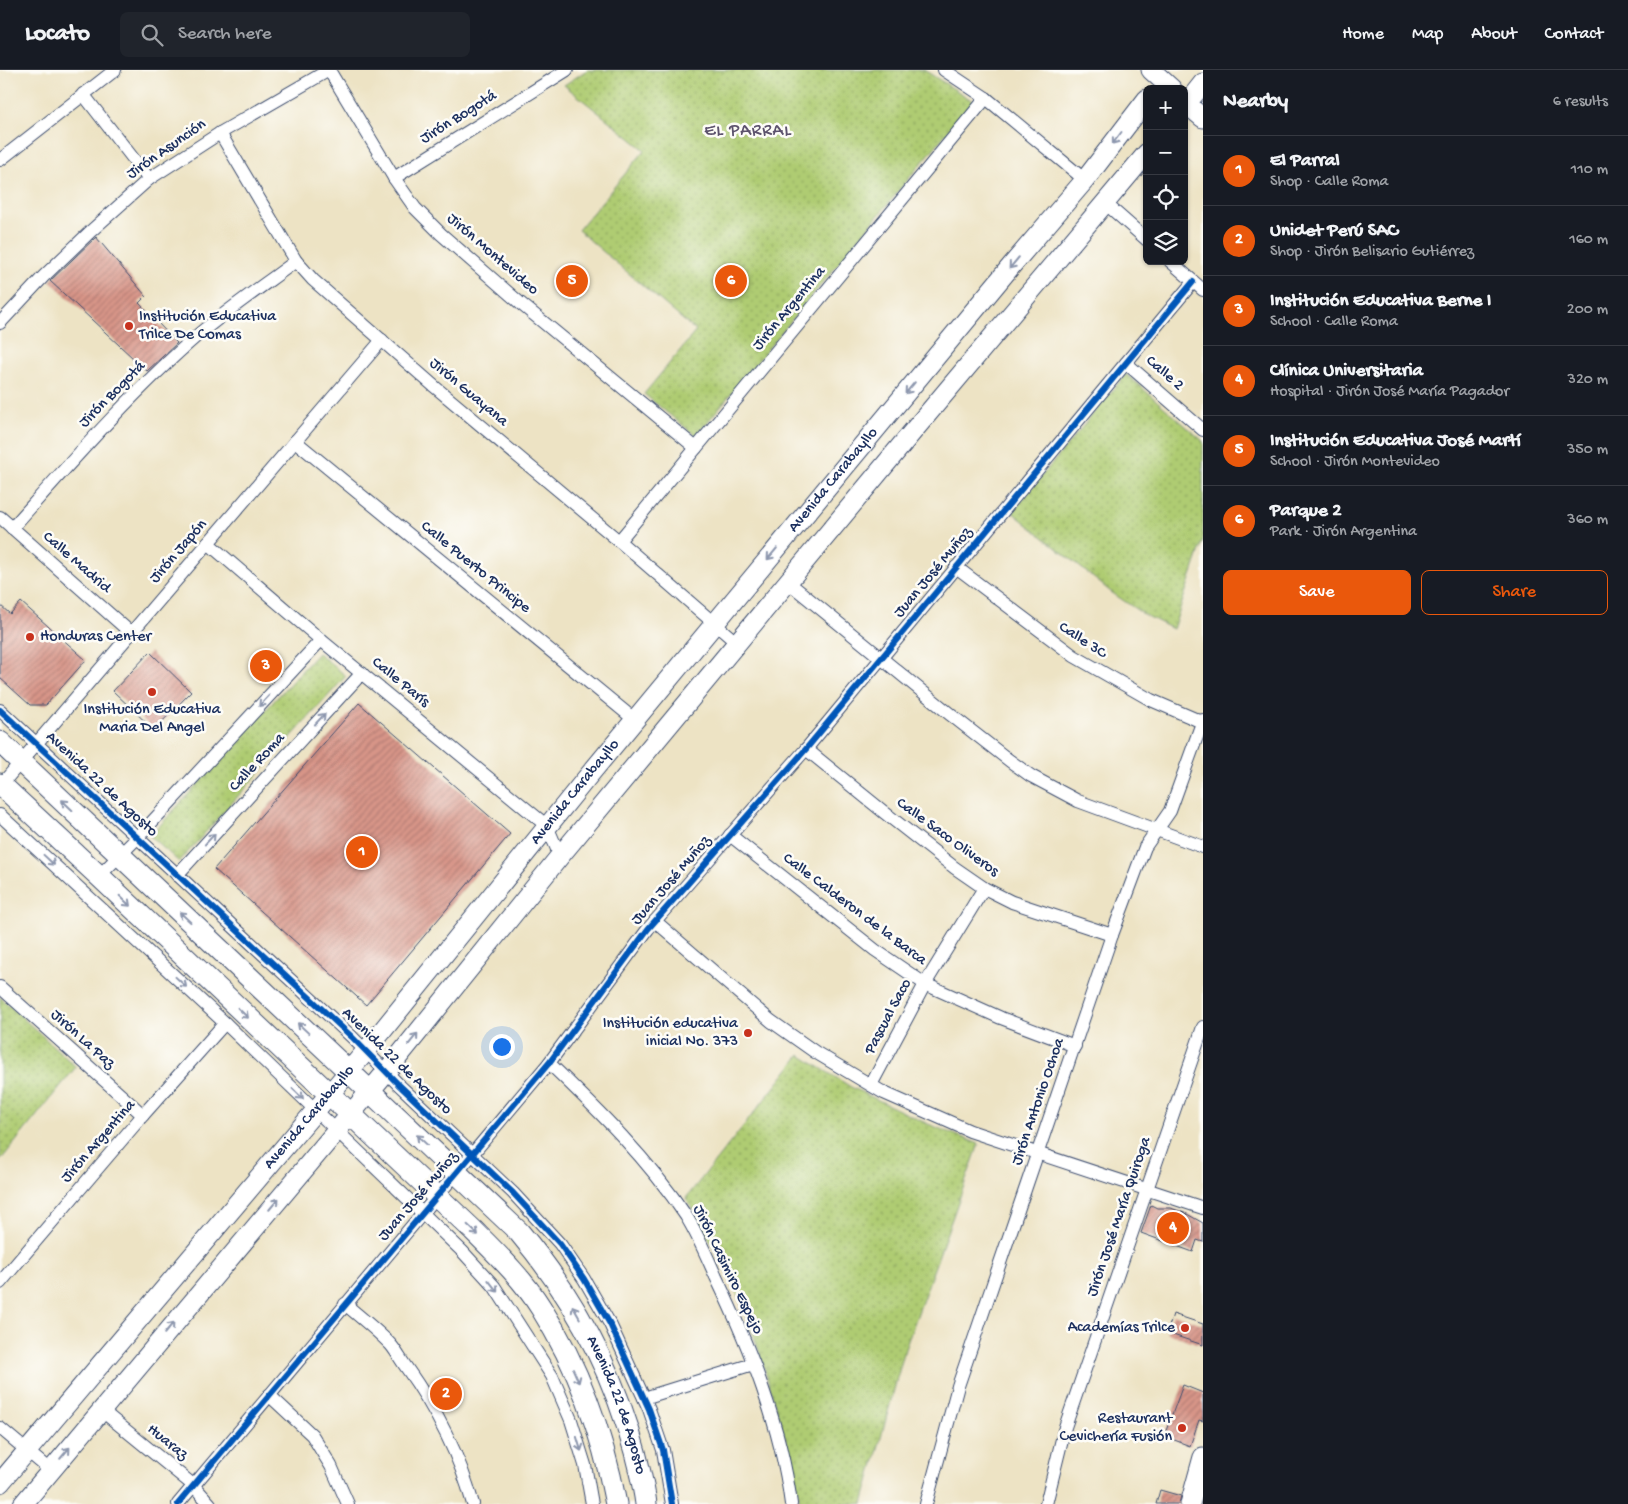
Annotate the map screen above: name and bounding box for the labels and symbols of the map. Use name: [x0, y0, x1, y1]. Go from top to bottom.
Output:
street label: Jirón Bogotá: [417, 86, 502, 149]
street label: Jirón Asunción: [124, 115, 211, 184]
district label: EL PARRAL: [704, 121, 792, 142]
one-way arrow: [1112, 131, 1122, 145]
street label: Jirón Montevideo: [442, 210, 542, 300]
one-way arrow: [1008, 257, 1019, 270]
pin: 5: [556, 262, 588, 300]
pin: 6: [715, 262, 747, 300]
street label: Jirón Argentina: [749, 262, 831, 355]
place label: Institución Educativa Trilce De Comas: [138, 308, 277, 345]
marker: Institución Educativa Trilce De Comas: [123, 320, 135, 332]
street label: Calle 2: [1141, 352, 1187, 396]
street label: Jirón Guayana: [425, 355, 512, 432]
street label: Jirón Bogotá: [76, 357, 151, 432]
one-way arrow: [904, 382, 915, 395]
street label: Avenida Carabayllo: [785, 424, 883, 537]
street label: Jirón Japón: [146, 516, 212, 588]
street label: Calle Puerto Principe: [416, 518, 534, 619]
street label: Juan José Muñoz: [891, 523, 978, 622]
street label: Calle Madrid: [38, 528, 115, 599]
one-way arrow: [767, 547, 778, 560]
street label: Calle 3C: [1054, 618, 1111, 664]
place label: Honduras Center: [40, 628, 152, 647]
marker: Honduras Center: [24, 631, 36, 643]
pin: 3: [250, 647, 282, 685]
street label: Calle París: [367, 654, 434, 713]
marker: Institución Educativa Maria Del Angel: [146, 686, 158, 698]
one-way arrow: [258, 695, 270, 708]
place label: Institución Educativa Maria Del Angel: [83, 701, 222, 738]
one-way arrow: [314, 713, 326, 726]
street label: Avenida 22 de Agosto: [41, 728, 161, 842]
street label: Calle Roma: [226, 729, 291, 796]
street label: Avenida Carabayllo: [527, 736, 624, 849]
street label: Calle Saco Oliveros: [892, 794, 1003, 882]
one-way arrow: [61, 799, 73, 811]
street label: Juan José Muñoz: [628, 832, 717, 930]
one-way arrow: [204, 833, 216, 845]
pin: 1: [346, 833, 378, 871]
street label: Calle Calderon de la Barca: [778, 850, 931, 971]
one-way arrow: [42, 854, 55, 866]
one-way arrow: [119, 895, 132, 907]
one-way arrow: [179, 911, 191, 923]
one-way arrow: [174, 976, 187, 988]
street label: Pascual Saco: [861, 976, 917, 1059]
street label: Avenida 22 de Agosto: [337, 1004, 455, 1120]
street label: Jirón La Paz: [46, 1006, 119, 1075]
one-way arrow: [237, 1007, 249, 1019]
place label: Institución educativa inicial No. 373: [603, 1015, 739, 1052]
one-way arrow: [297, 1022, 310, 1034]
marker: Institución educativa inicial No. 373: [742, 1027, 754, 1039]
one-way arrow: [407, 1033, 418, 1046]
your location: [489, 1034, 515, 1060]
street label: Jirón Antonio Ochoa: [1008, 1035, 1070, 1168]
street label: Avenida Carabayllo: [260, 1062, 359, 1174]
one-way arrow: [292, 1088, 305, 1100]
street label: Jirón Argentina: [58, 1096, 141, 1187]
one-way arrow: [415, 1134, 428, 1146]
street label: Jirón José María Quiroga: [1084, 1134, 1157, 1299]
street label: Juan José Muñoz: [375, 1148, 464, 1246]
one-way arrow: [269, 1198, 280, 1211]
street label: Jirón Casimiro Espejo: [687, 1202, 767, 1338]
pin: 4: [1157, 1209, 1189, 1247]
one-way arrow: [466, 1224, 479, 1236]
one-way arrow: [488, 1279, 499, 1292]
one-way arrow: [570, 1305, 580, 1319]
place label: Academías Trilce: [1068, 1319, 1176, 1338]
one-way arrow: [164, 1322, 175, 1335]
marker: Academías Trilce: [1179, 1322, 1191, 1334]
street label: Avenida 22 de Agosto: [581, 1333, 650, 1476]
one-way arrow: [573, 1368, 582, 1383]
pin: 2: [430, 1375, 462, 1413]
place label: Restaurant Cevichería Fusión: [1059, 1410, 1173, 1447]
street label: Huaraz: [143, 1421, 192, 1466]
marker: Restaurant Cevichería Fusión: [1176, 1422, 1188, 1434]
one-way arrow: [574, 1435, 584, 1451]
one-way arrow: [60, 1447, 71, 1460]

